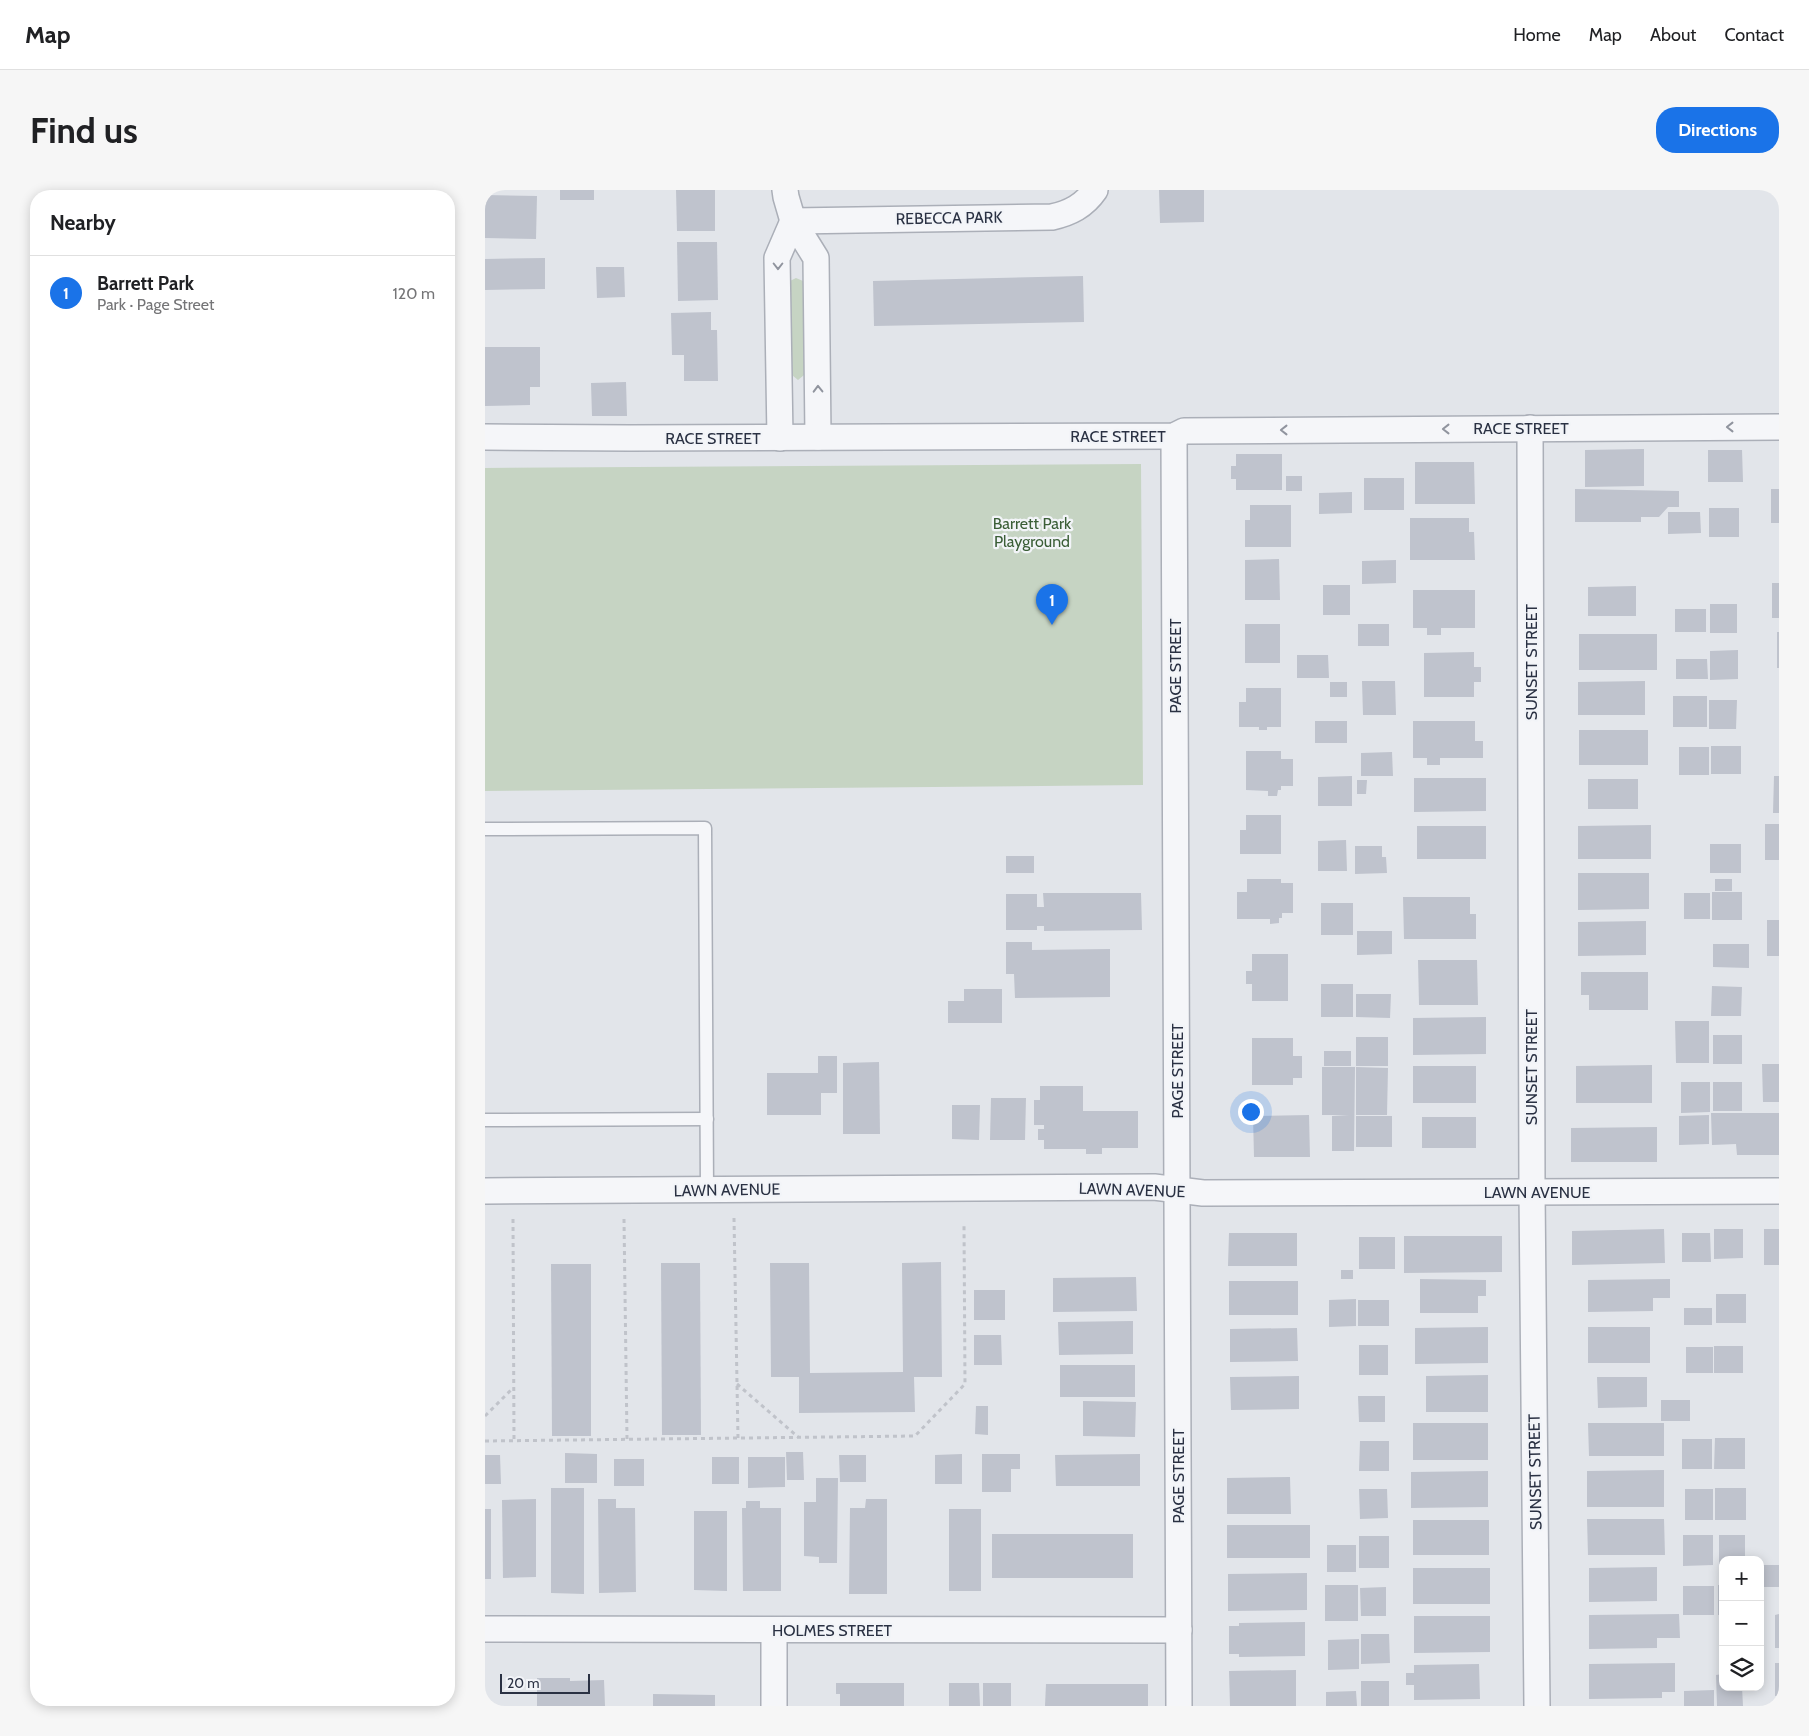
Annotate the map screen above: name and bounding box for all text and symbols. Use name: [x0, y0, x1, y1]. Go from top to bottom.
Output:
text: Map: [25, 20, 71, 49]
text: Home: [1513, 24, 1561, 46]
text: Map: [1589, 24, 1622, 46]
text: About: [1650, 24, 1696, 46]
text: Contact: [1724, 24, 1784, 46]
button: Directions: [1656, 107, 1779, 153]
text: Find us: [30, 109, 138, 152]
street label: REBECCA PARK: [895, 208, 1003, 228]
text: Nearby: [50, 210, 116, 235]
one-way arrow: [772, 262, 783, 270]
text: Barrett Park: [97, 272, 194, 295]
text: 1: [63, 284, 69, 303]
text: 120 m: [393, 284, 435, 303]
text: Park · Page Street: [97, 295, 214, 314]
one-way arrow: [813, 384, 823, 392]
street label: RACE STREET: [1473, 419, 1569, 438]
one-way arrow: [1726, 422, 1734, 432]
one-way arrow: [1442, 424, 1450, 434]
one-way arrow: [1280, 425, 1288, 435]
street label: RACE STREET: [1070, 427, 1166, 446]
street label: RACE STREET: [665, 429, 761, 448]
park label: Barrett Park Playground: [993, 514, 1072, 551]
pin: 1: [1036, 584, 1068, 625]
street label: SUNSET STREET: [1522, 603, 1541, 720]
street label: PAGE STREET: [1166, 618, 1185, 714]
street label: SUNSET STREET: [1522, 1008, 1541, 1125]
street label: PAGE STREET: [1168, 1023, 1187, 1119]
your location: [1238, 1099, 1264, 1125]
street label: LAWN AVENUE: [1078, 1179, 1186, 1201]
street label: LAWN AVENUE: [673, 1180, 781, 1200]
street label: LAWN AVENUE: [1484, 1183, 1590, 1202]
street label: SUNSET STREET: [1524, 1413, 1546, 1530]
street label: PAGE STREET: [1169, 1428, 1188, 1524]
map controls: [1719, 1556, 1764, 1691]
button: +: [1719, 1556, 1764, 1601]
button: −: [1719, 1601, 1764, 1646]
street label: HOLMES STREET: [772, 1621, 893, 1640]
button: layers: [1719, 1646, 1764, 1691]
scale bar: [500, 1671, 590, 1694]
text: 20 m: [507, 1674, 540, 1692]

